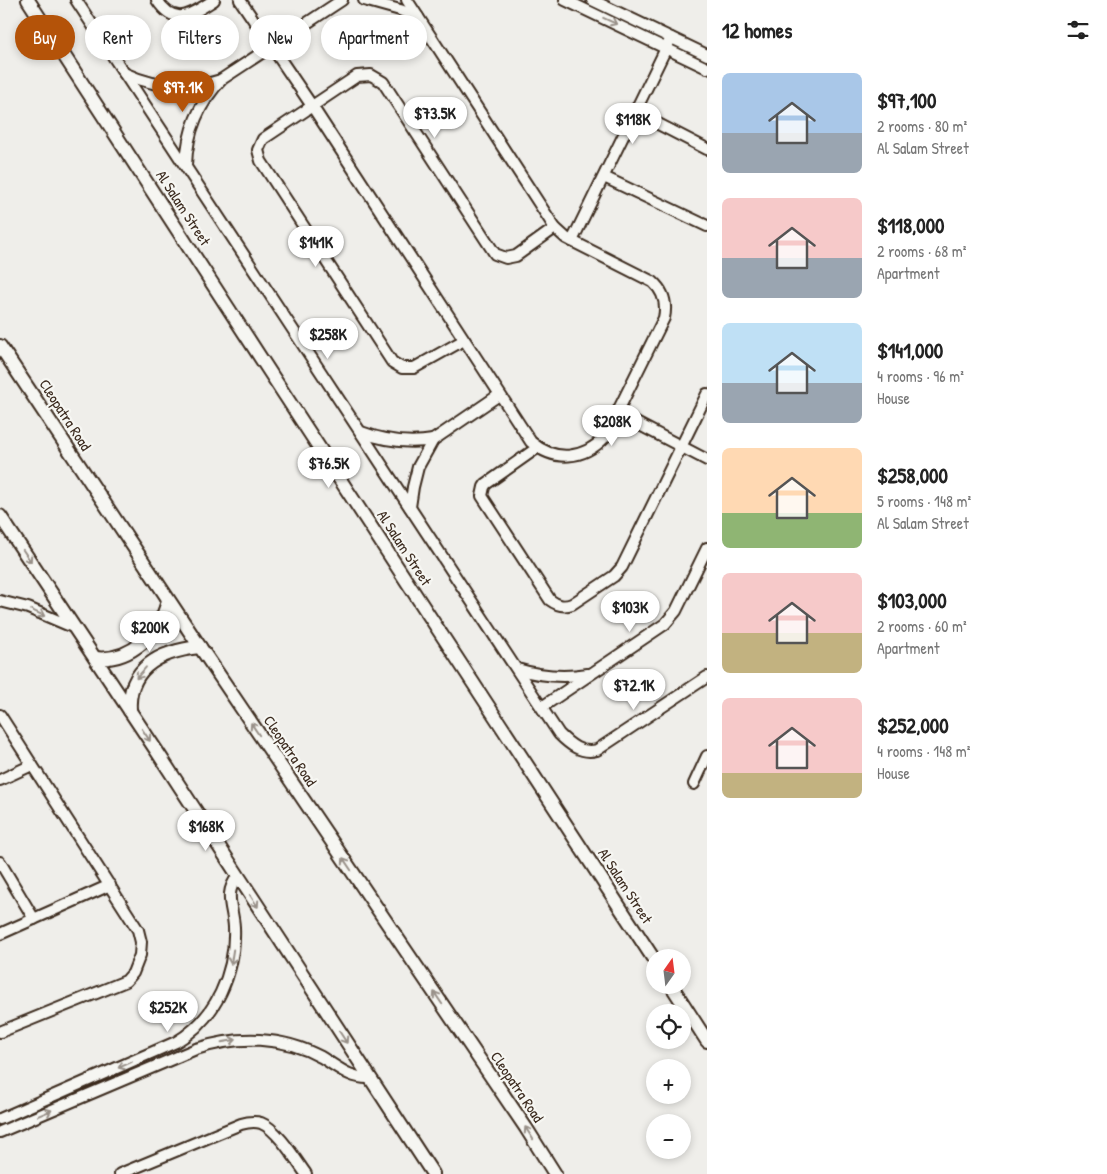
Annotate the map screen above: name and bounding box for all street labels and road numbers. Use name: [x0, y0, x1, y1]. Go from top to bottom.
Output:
street label: Al Salam Street: [151, 166, 216, 250]
street label: Cleopatra Road: [34, 375, 96, 455]
street label: Al Salam Street: [372, 506, 437, 590]
street label: Cleopatra Road: [259, 711, 322, 790]
street label: Al Salam Street: [593, 844, 658, 928]
street label: Cleopatra Road: [486, 1047, 549, 1126]

